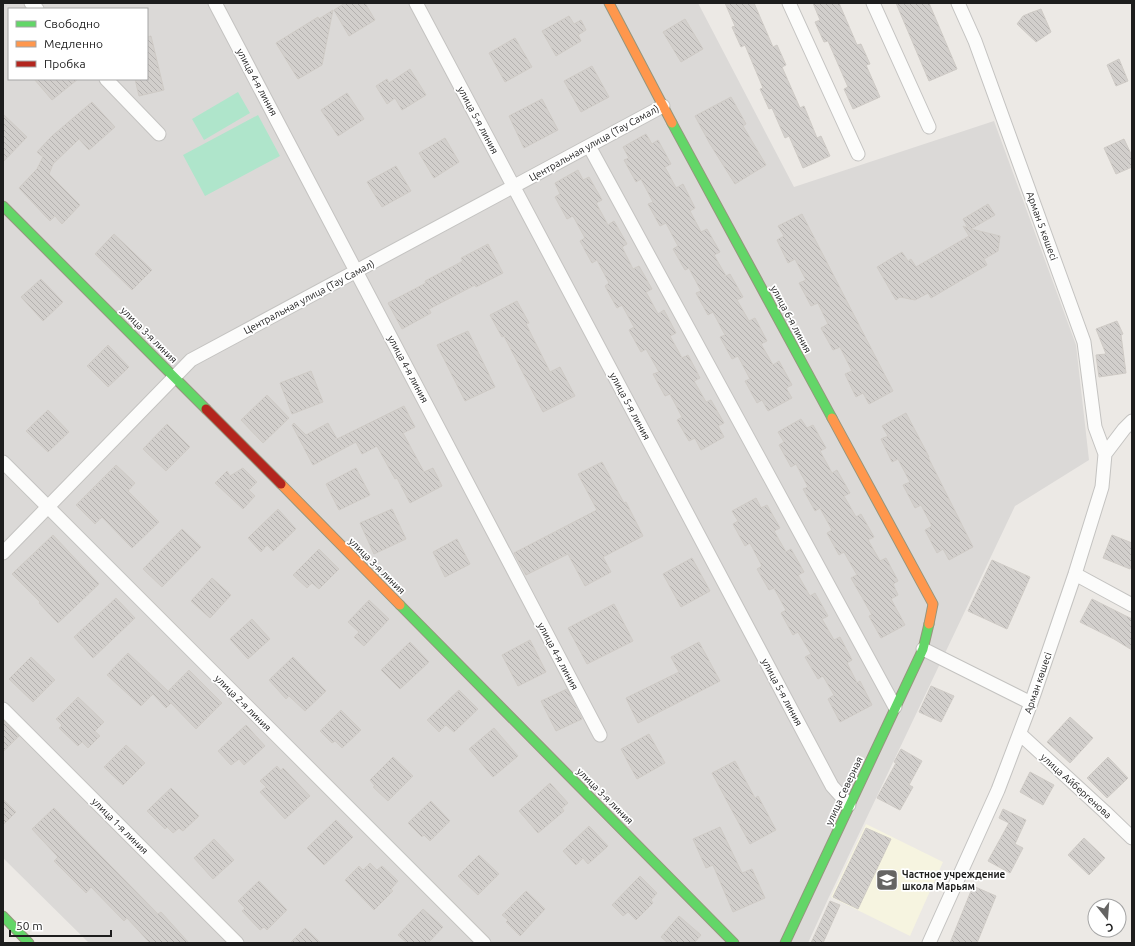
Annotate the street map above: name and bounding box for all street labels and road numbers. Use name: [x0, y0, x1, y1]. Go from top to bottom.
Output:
street label: улица 4-я линия: [235, 46, 279, 118]
street label: улица 5-я линия: [456, 84, 500, 156]
street label: Центральная улица (Тау Самал): [527, 103, 661, 183]
street label: Арман 5 көшесі: [1024, 190, 1060, 262]
street label: Центральная улица (Тау Самал): [242, 258, 376, 336]
street label: улица 6-я линия: [769, 283, 813, 355]
street label: улица 3-я линия: [119, 305, 179, 365]
street label: улица 4-я линия: [386, 333, 430, 405]
street label: улица 5-я линия: [608, 370, 652, 442]
street label: улица 3-я линия: [347, 536, 407, 596]
street label: улица 4-я линия: [536, 620, 580, 692]
street label: Арман көшесі: [1022, 651, 1054, 715]
street label: улица 5-я линия: [760, 656, 804, 728]
street label: улица 2-я линия: [213, 673, 273, 733]
street label: улица Айбергенова: [1038, 751, 1114, 821]
street label: улица Северная: [823, 755, 865, 827]
street label: улица 3-я линия: [575, 766, 635, 826]
street label: улица 1-я линия: [90, 796, 150, 856]

